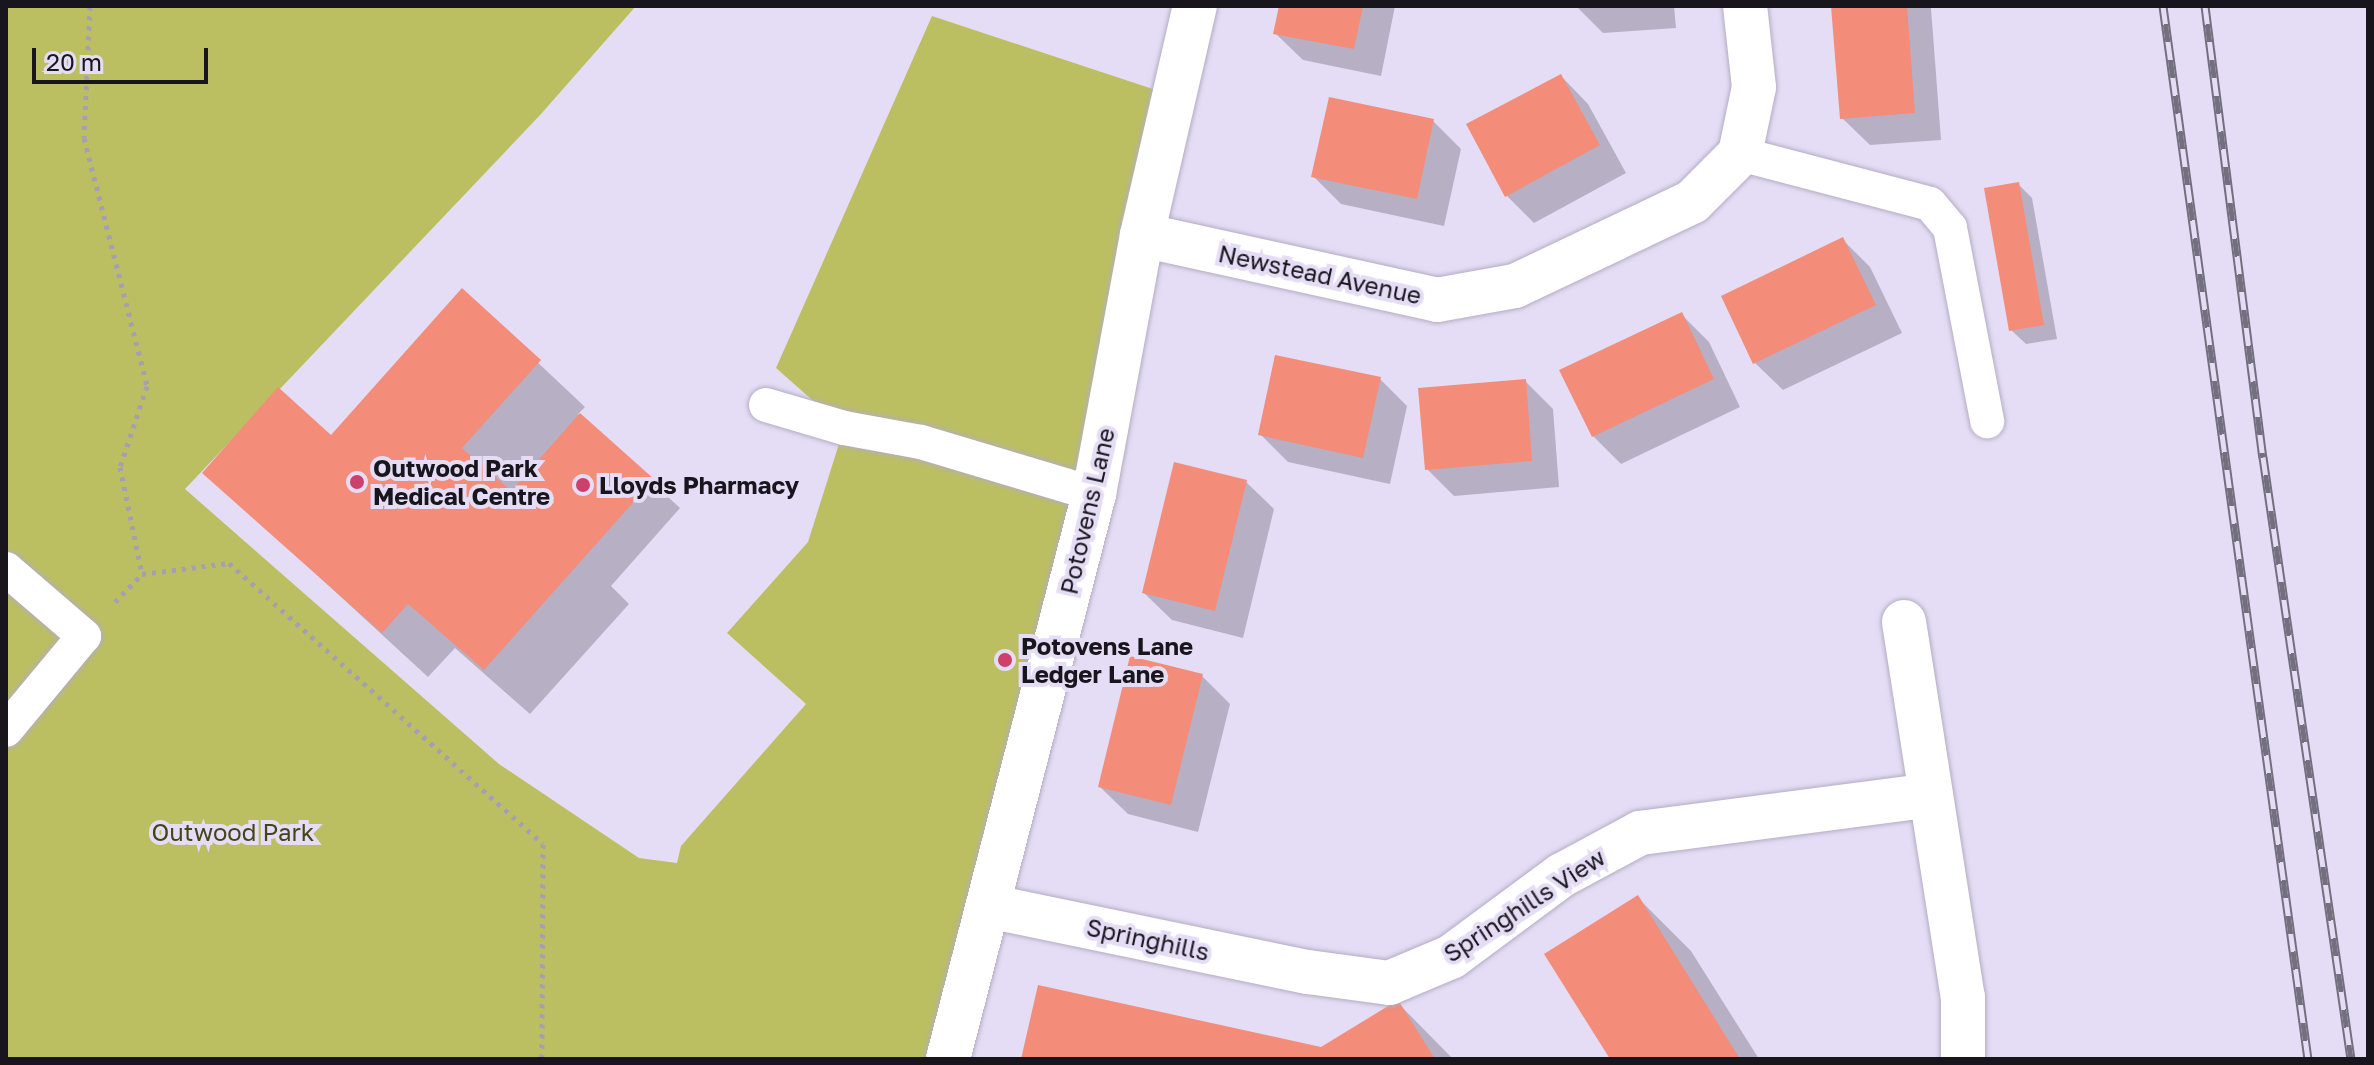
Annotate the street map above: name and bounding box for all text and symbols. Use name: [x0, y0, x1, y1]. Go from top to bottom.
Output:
scale bar: [36, 32, 212, 82]
text: 20 m: [46, 47, 102, 76]
street label: Newstead Avenue: [1216, 238, 1424, 310]
street label: Potovens Lane: [1054, 425, 1120, 597]
place label: Outwood Park Medical Centre: [373, 454, 550, 510]
place label: Lloyds Pharmacy: [599, 471, 799, 499]
marker: Outwood Park Medical Centre: [348, 473, 366, 491]
marker: Lloyds Pharmacy: [574, 476, 592, 494]
place label: Potovens Lane Ledger Lane: [1021, 632, 1193, 688]
marker: Potovens Lane Ledger Lane: [996, 651, 1014, 669]
park label: Outwood Park: [152, 818, 314, 846]
street label: Springhills View: [1438, 842, 1610, 968]
street label: Springhills: [1084, 912, 1212, 966]

